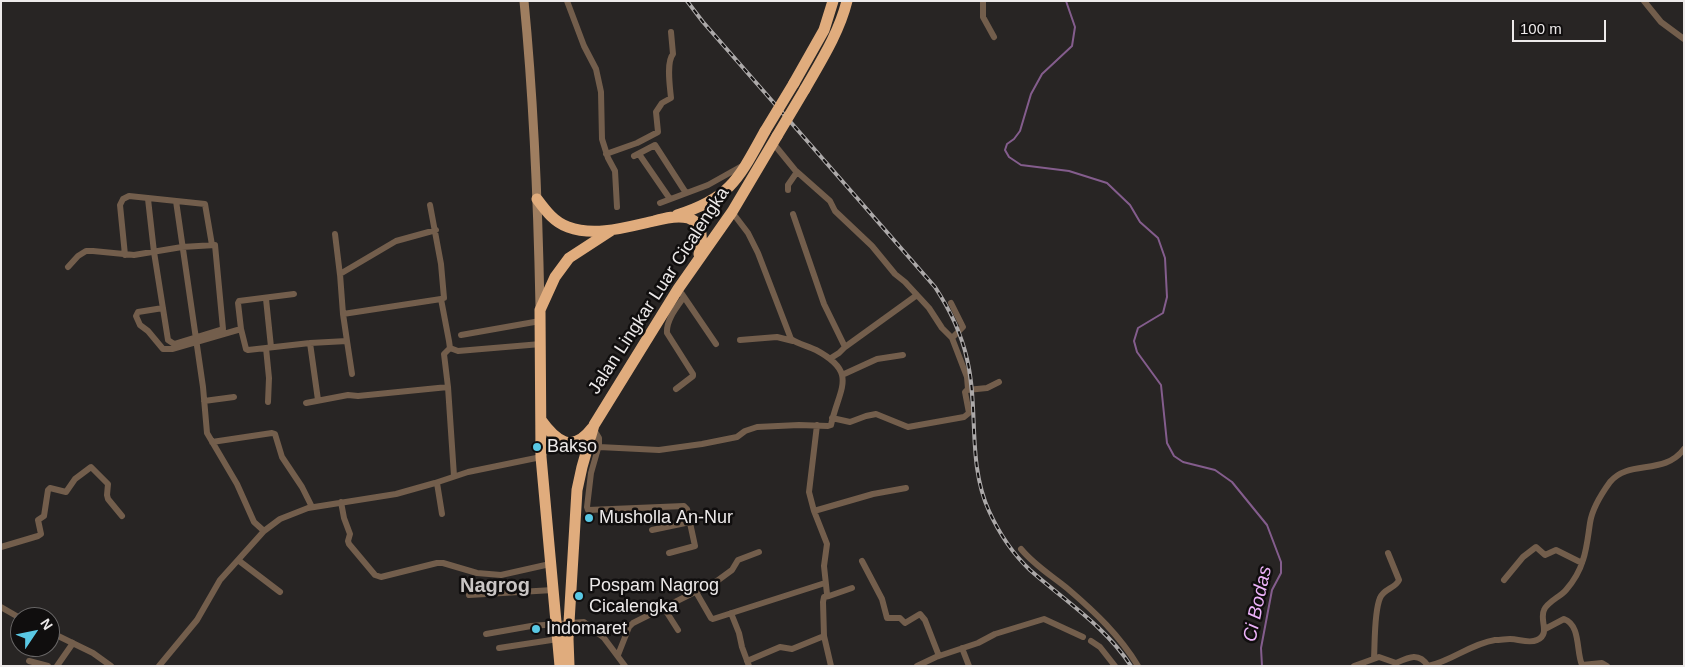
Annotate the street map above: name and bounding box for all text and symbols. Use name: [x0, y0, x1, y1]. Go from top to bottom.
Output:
scale bar: [1515, 10, 1609, 42]
text: 100 m: [1520, 20, 1562, 37]
street label: Jalan Lingkar Luar Cicalengka: [584, 184, 734, 398]
place label: Bakso: [547, 436, 597, 458]
marker: Bakso: [531, 441, 543, 453]
place label: Musholla An-Nur: [599, 507, 733, 529]
marker: Musholla An-Nur: [583, 512, 595, 524]
water label: Ci Bodas: [1239, 564, 1277, 644]
district label: Nagrog: [460, 574, 530, 598]
place label: Pospam Nagrog Cicalengka: [589, 575, 719, 618]
marker: Pospam Nagrog Cicalengka: [573, 590, 585, 602]
north arrow: [10, 607, 60, 657]
text: N: [37, 616, 56, 633]
place label: Indomaret: [546, 618, 627, 640]
marker: Indomaret: [530, 623, 542, 635]

